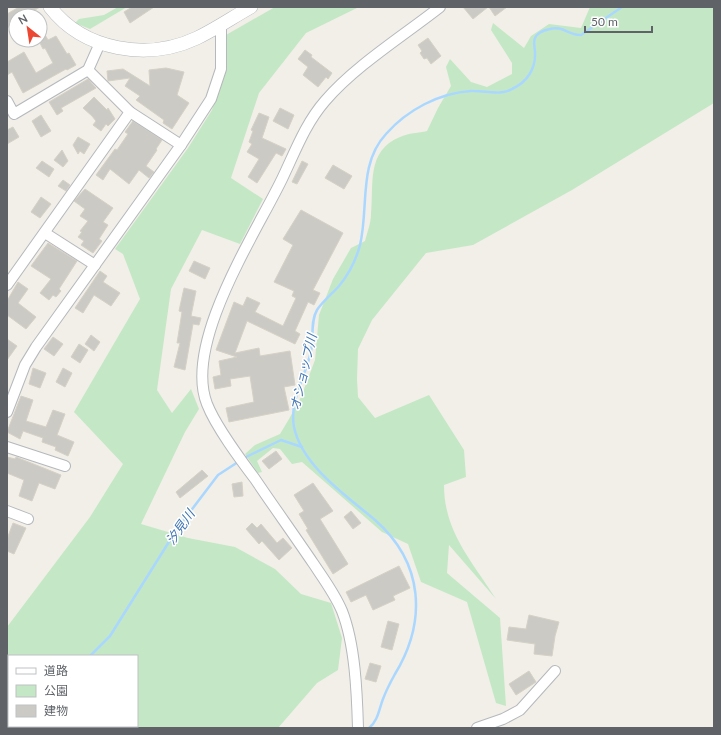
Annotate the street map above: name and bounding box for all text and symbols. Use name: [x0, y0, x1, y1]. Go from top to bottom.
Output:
north arrow: [8, 8, 48, 48]
scale bar: [585, 8, 652, 34]
text: N: [16, 11, 30, 27]
text: 50 m: [591, 14, 618, 29]
water label: オショップ川: [286, 330, 320, 412]
water label: 汐見川: [162, 505, 199, 548]
legend: [8, 655, 138, 727]
text: 道路: [44, 663, 68, 678]
text: 公園: [44, 683, 68, 698]
text: 建物: [44, 703, 68, 718]

